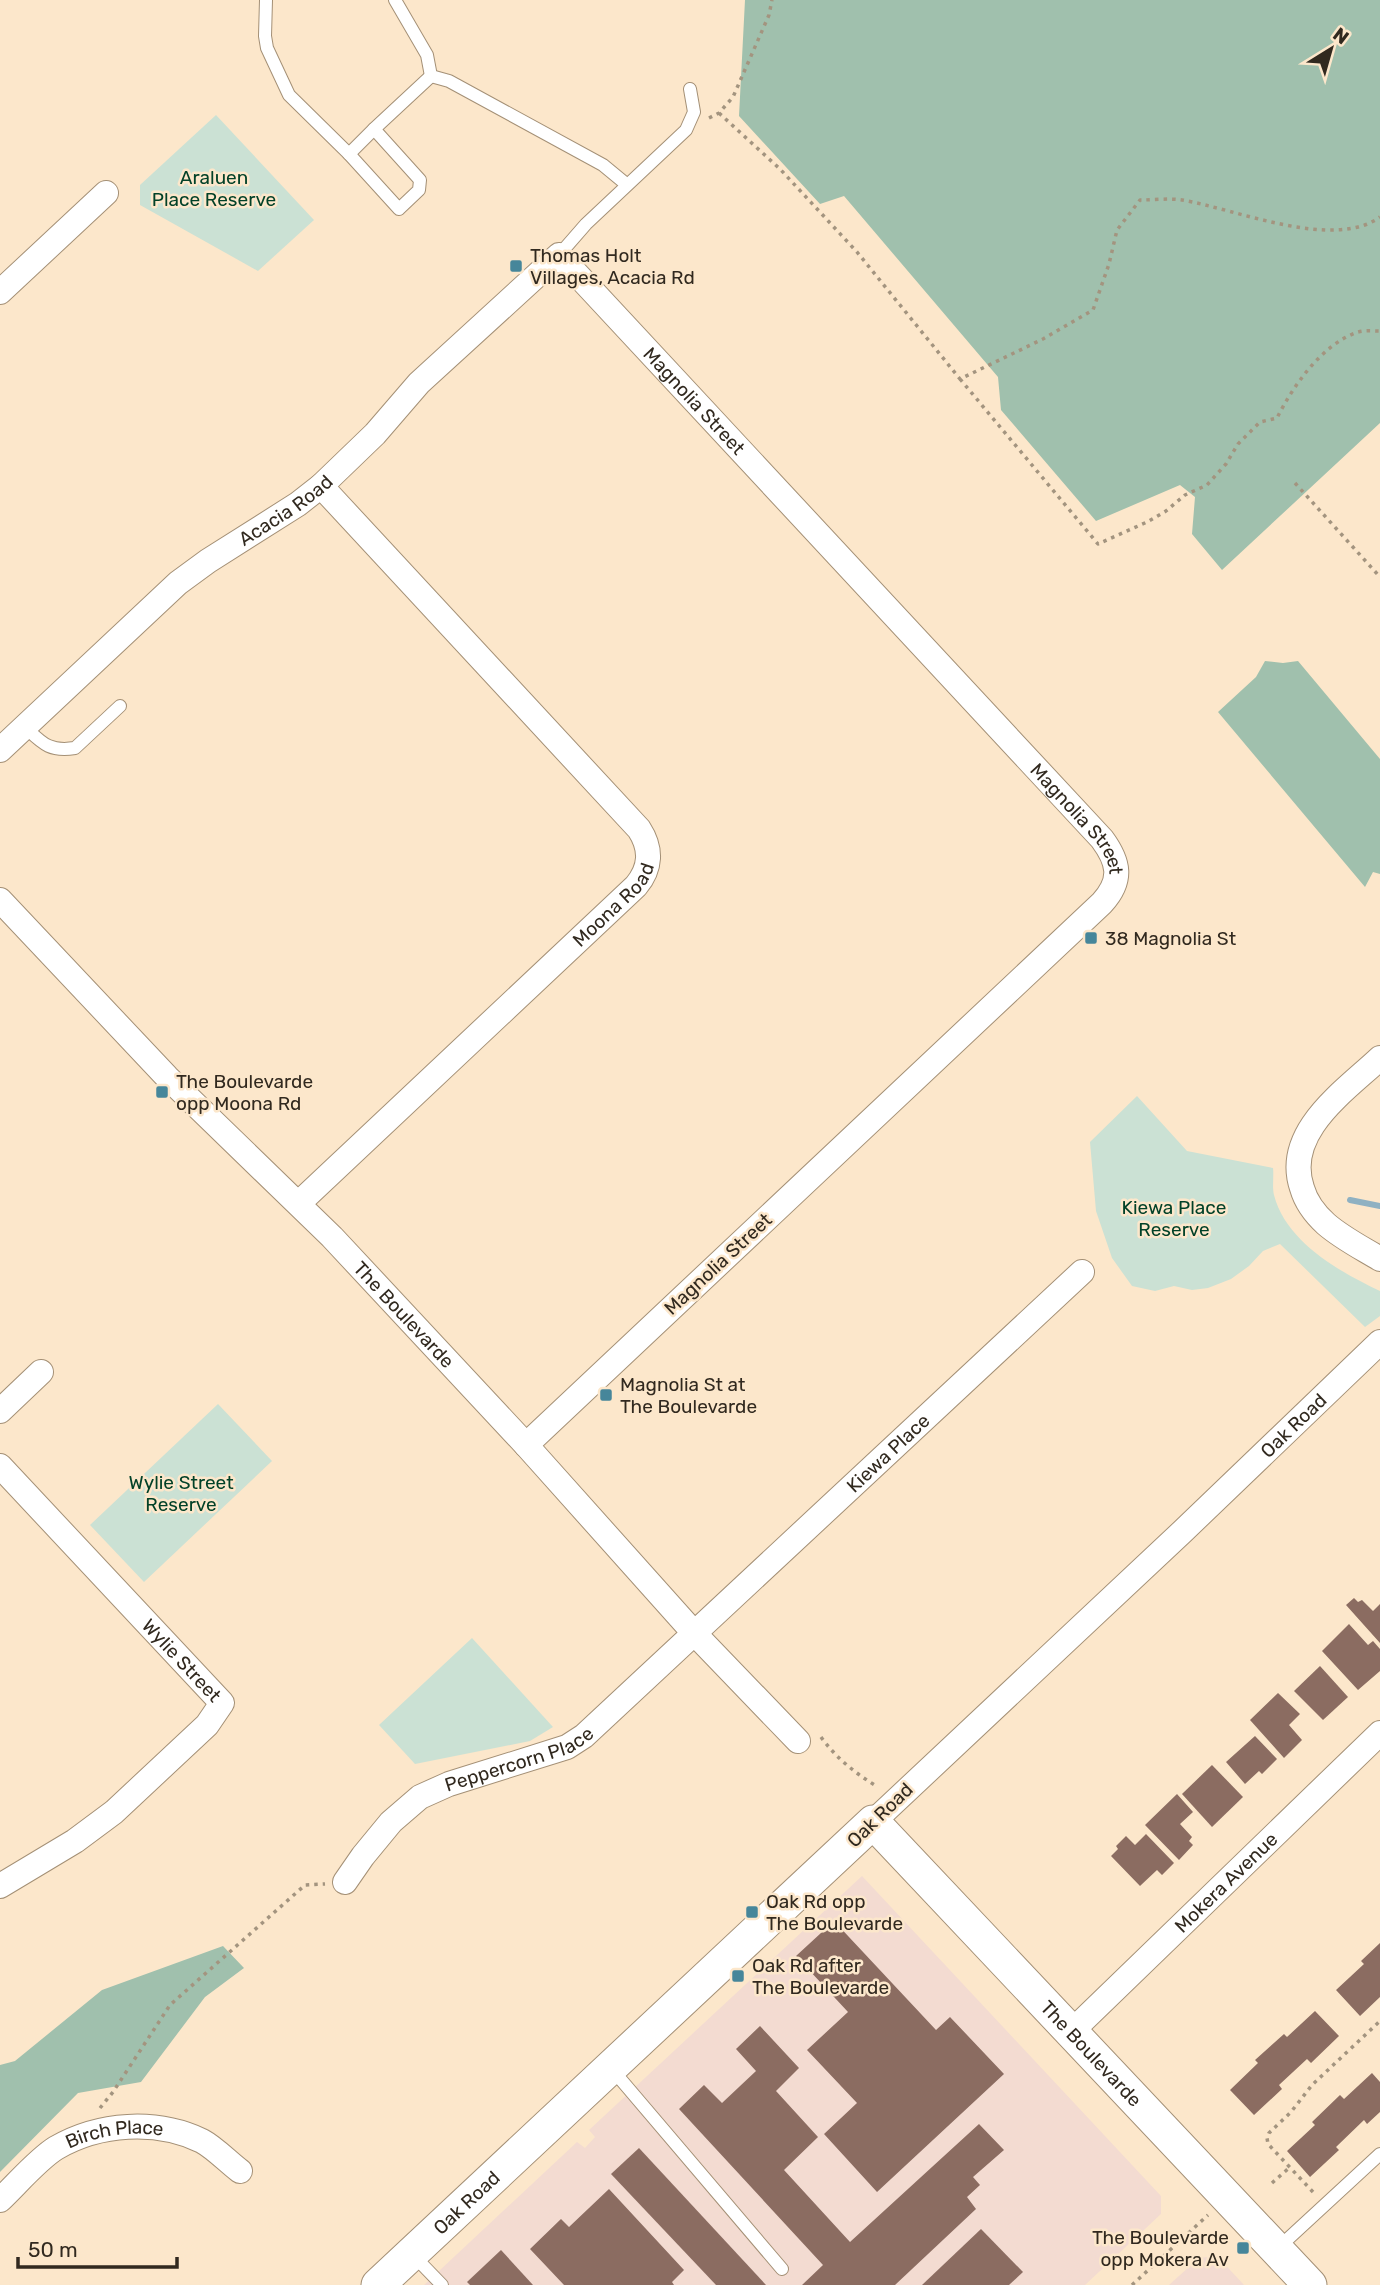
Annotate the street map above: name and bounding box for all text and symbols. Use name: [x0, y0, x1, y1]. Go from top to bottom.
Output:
north arrow: [1296, 14, 1366, 84]
text: N: [1329, 23, 1353, 49]
park label: Araluen Place Reserve: [152, 166, 276, 211]
place label: Thomas Holt Villages, Acacia Rd: [530, 244, 695, 289]
marker: Thomas Holt Villages, Acacia Rd: [508, 258, 524, 274]
street label: Magnolia Street: [639, 342, 751, 460]
street label: Acacia Road: [234, 470, 337, 550]
street label: Magnolia Street: [1026, 758, 1128, 876]
street label: Moona Road: [568, 860, 659, 951]
place label: 38 Magnolia St: [1105, 927, 1237, 950]
marker: 38 Magnolia St: [1083, 930, 1099, 946]
place label: The Boulevarde opp Moona Rd: [176, 1070, 313, 1115]
marker: The Boulevarde opp Moona Rd: [154, 1084, 170, 1100]
park label: Kiewa Place Reserve: [1122, 1196, 1226, 1241]
street label: Magnolia Street: [659, 1208, 777, 1320]
street label: The Boulevarde: [349, 1256, 459, 1372]
place label: Magnolia St at The Boulevarde: [620, 1373, 757, 1418]
marker: Magnolia St at The Boulevarde: [598, 1387, 614, 1403]
street label: Oak Road: [1255, 1388, 1331, 1462]
street label: Kiewa Place: [842, 1409, 934, 1497]
park label: Wylie Street Reserve: [128, 1471, 234, 1516]
street label: Wylie Street: [137, 1614, 227, 1707]
street label: Peppercorn Place: [442, 1722, 598, 1796]
street label: Oak Road: [842, 1778, 918, 1852]
street label: Mokera Avenue: [1170, 1827, 1282, 1937]
place label: Oak Rd opp The Boulevarde: [766, 1890, 903, 1935]
marker: Oak Rd opp The Boulevarde: [744, 1904, 760, 1920]
place label: Oak Rd after The Boulevarde: [752, 1954, 889, 1999]
marker: Oak Rd after The Boulevarde: [730, 1968, 746, 1984]
street label: The Boulevarde: [1036, 1996, 1147, 2111]
street label: Birch Place: [62, 2115, 165, 2153]
street label: Oak Road: [428, 2166, 504, 2239]
scale bar: [18, 2226, 177, 2270]
place label: The Boulevarde opp Mokera Av: [1092, 2226, 1229, 2271]
text: 50 m: [28, 2237, 78, 2262]
marker: The Boulevarde opp Mokera Av: [1235, 2240, 1251, 2256]

